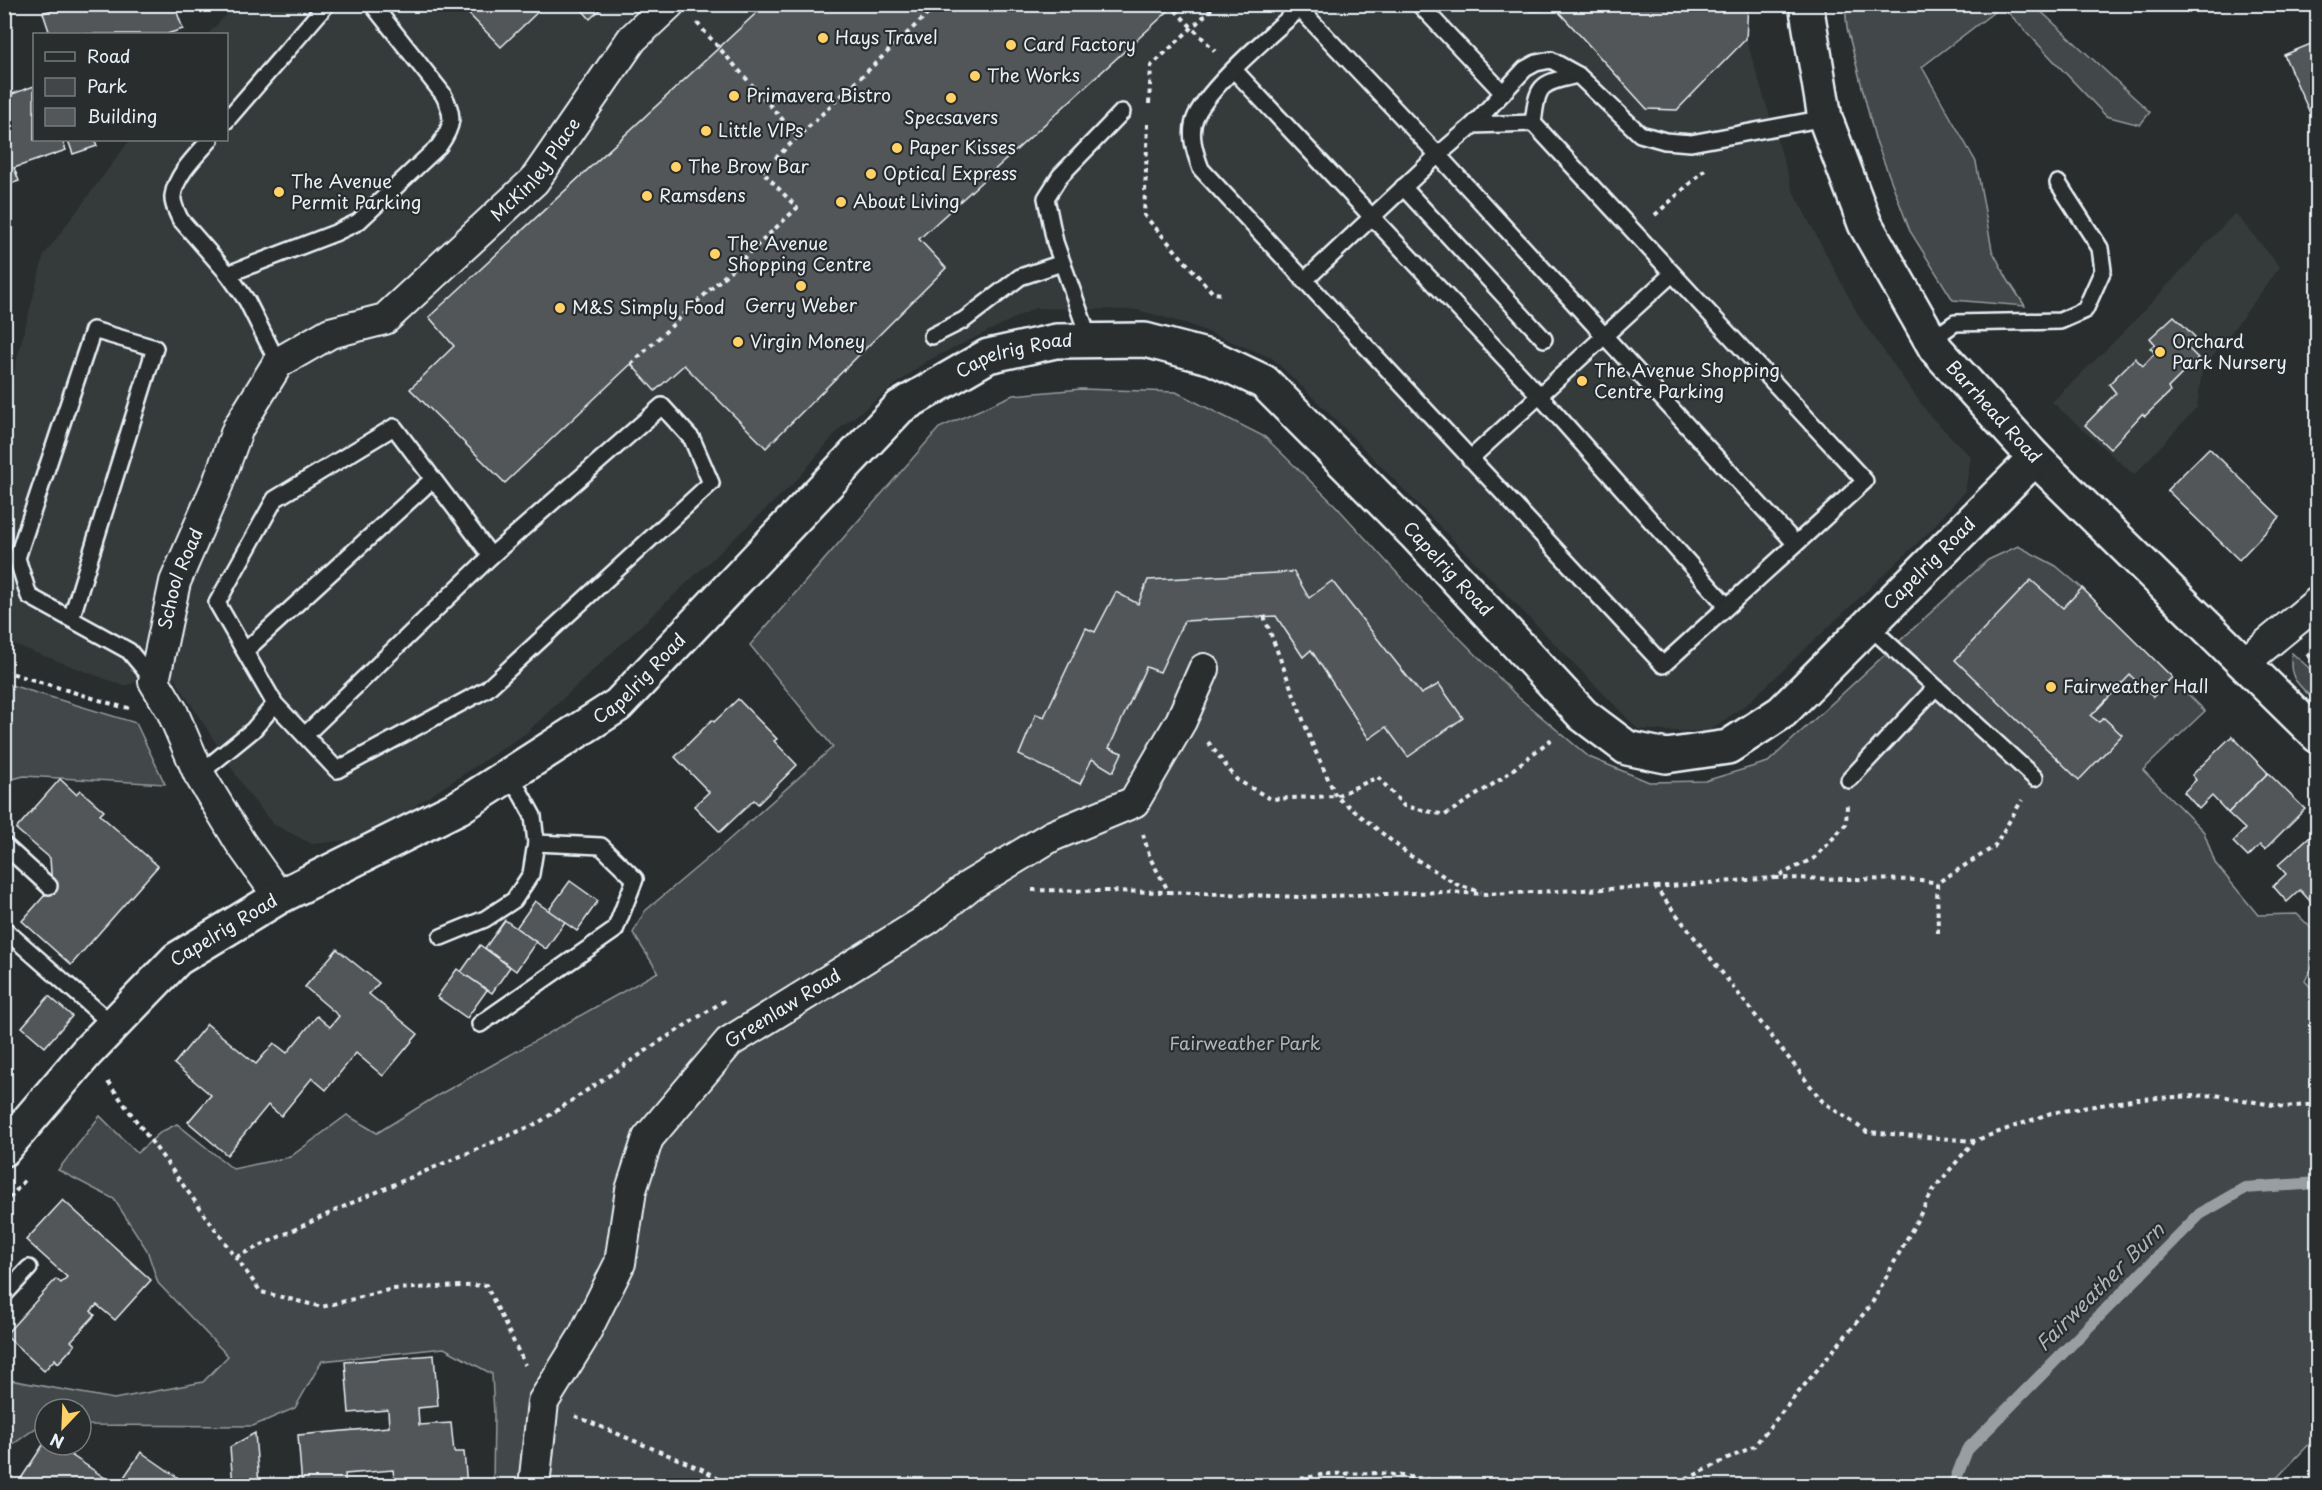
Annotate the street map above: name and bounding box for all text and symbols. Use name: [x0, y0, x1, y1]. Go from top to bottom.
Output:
place label: Hays Travel: [835, 23, 938, 50]
place label: Card Factory: [1023, 30, 1136, 57]
marker: Hays Travel: [816, 31, 830, 45]
legend: [33, 33, 228, 141]
marker: Card Factory: [1004, 38, 1018, 52]
text: Road: [87, 42, 131, 69]
place label: The Works: [987, 61, 1080, 88]
marker: The Works: [968, 69, 982, 83]
text: Park: [87, 72, 127, 99]
place label: Primavera Bistro: [746, 81, 891, 108]
marker: Primavera Bistro: [727, 89, 741, 103]
marker: Specsavers: [944, 91, 958, 105]
text: Building: [87, 102, 157, 129]
place label: Specsavers: [904, 103, 998, 130]
street label: McKinley Place: [484, 111, 586, 227]
place label: Little VIPs: [718, 116, 804, 143]
marker: Little VIPs: [699, 124, 713, 138]
place label: Paper Kisses: [909, 133, 1016, 160]
marker: Paper Kisses: [890, 141, 904, 155]
place label: The Brow Bar: [688, 152, 810, 179]
place label: Optical Express: [883, 159, 1017, 186]
marker: The Brow Bar: [669, 160, 683, 174]
place label: The Avenue Permit Parking: [291, 167, 421, 215]
marker: Optical Express: [864, 167, 878, 181]
place label: Ramsdens: [659, 181, 746, 208]
marker: The Avenue Permit Parking: [272, 185, 286, 199]
place label: About Living: [853, 187, 960, 214]
marker: Ramsdens: [640, 189, 654, 203]
marker: About Living: [834, 195, 848, 209]
place label: The Avenue Shopping Centre: [727, 229, 872, 277]
marker: The Avenue Shopping Centre: [708, 247, 722, 261]
marker: Gerry Weber: [794, 279, 808, 293]
place label: Gerry Weber: [745, 291, 858, 318]
place label: M&S Simply Food: [572, 293, 725, 320]
marker: M&S Simply Food: [553, 301, 567, 315]
street label: Capelrig Road: [950, 326, 1073, 384]
place label: Virgin Money: [750, 327, 865, 354]
place label: Orchard Park Nursery: [2172, 327, 2287, 375]
marker: Virgin Money: [731, 335, 745, 349]
marker: Orchard Park Nursery: [2153, 345, 2167, 359]
street label: Barrhead Road: [1941, 354, 2048, 469]
place label: The Avenue Shopping Centre Parking: [1594, 356, 1780, 404]
marker: The Avenue Shopping Centre Parking: [1575, 374, 1589, 388]
street label: Capelrig Road: [1876, 510, 1981, 615]
street label: Capelrig Road: [1397, 514, 1500, 622]
street label: School Road: [150, 523, 209, 632]
street label: Capelrig Road: [587, 626, 691, 730]
place label: Fairweather Hall: [2063, 672, 2208, 699]
marker: Fairweather Hall: [2044, 680, 2058, 694]
street label: Capelrig Road: [164, 886, 282, 972]
street label: Greenlaw Road: [719, 961, 846, 1054]
park label: Fairweather Park: [1169, 1029, 1321, 1056]
water label: Fairweather Burn: [2028, 1214, 2172, 1358]
north arrow: [33, 1397, 93, 1457]
text: N: [46, 1428, 67, 1455]

